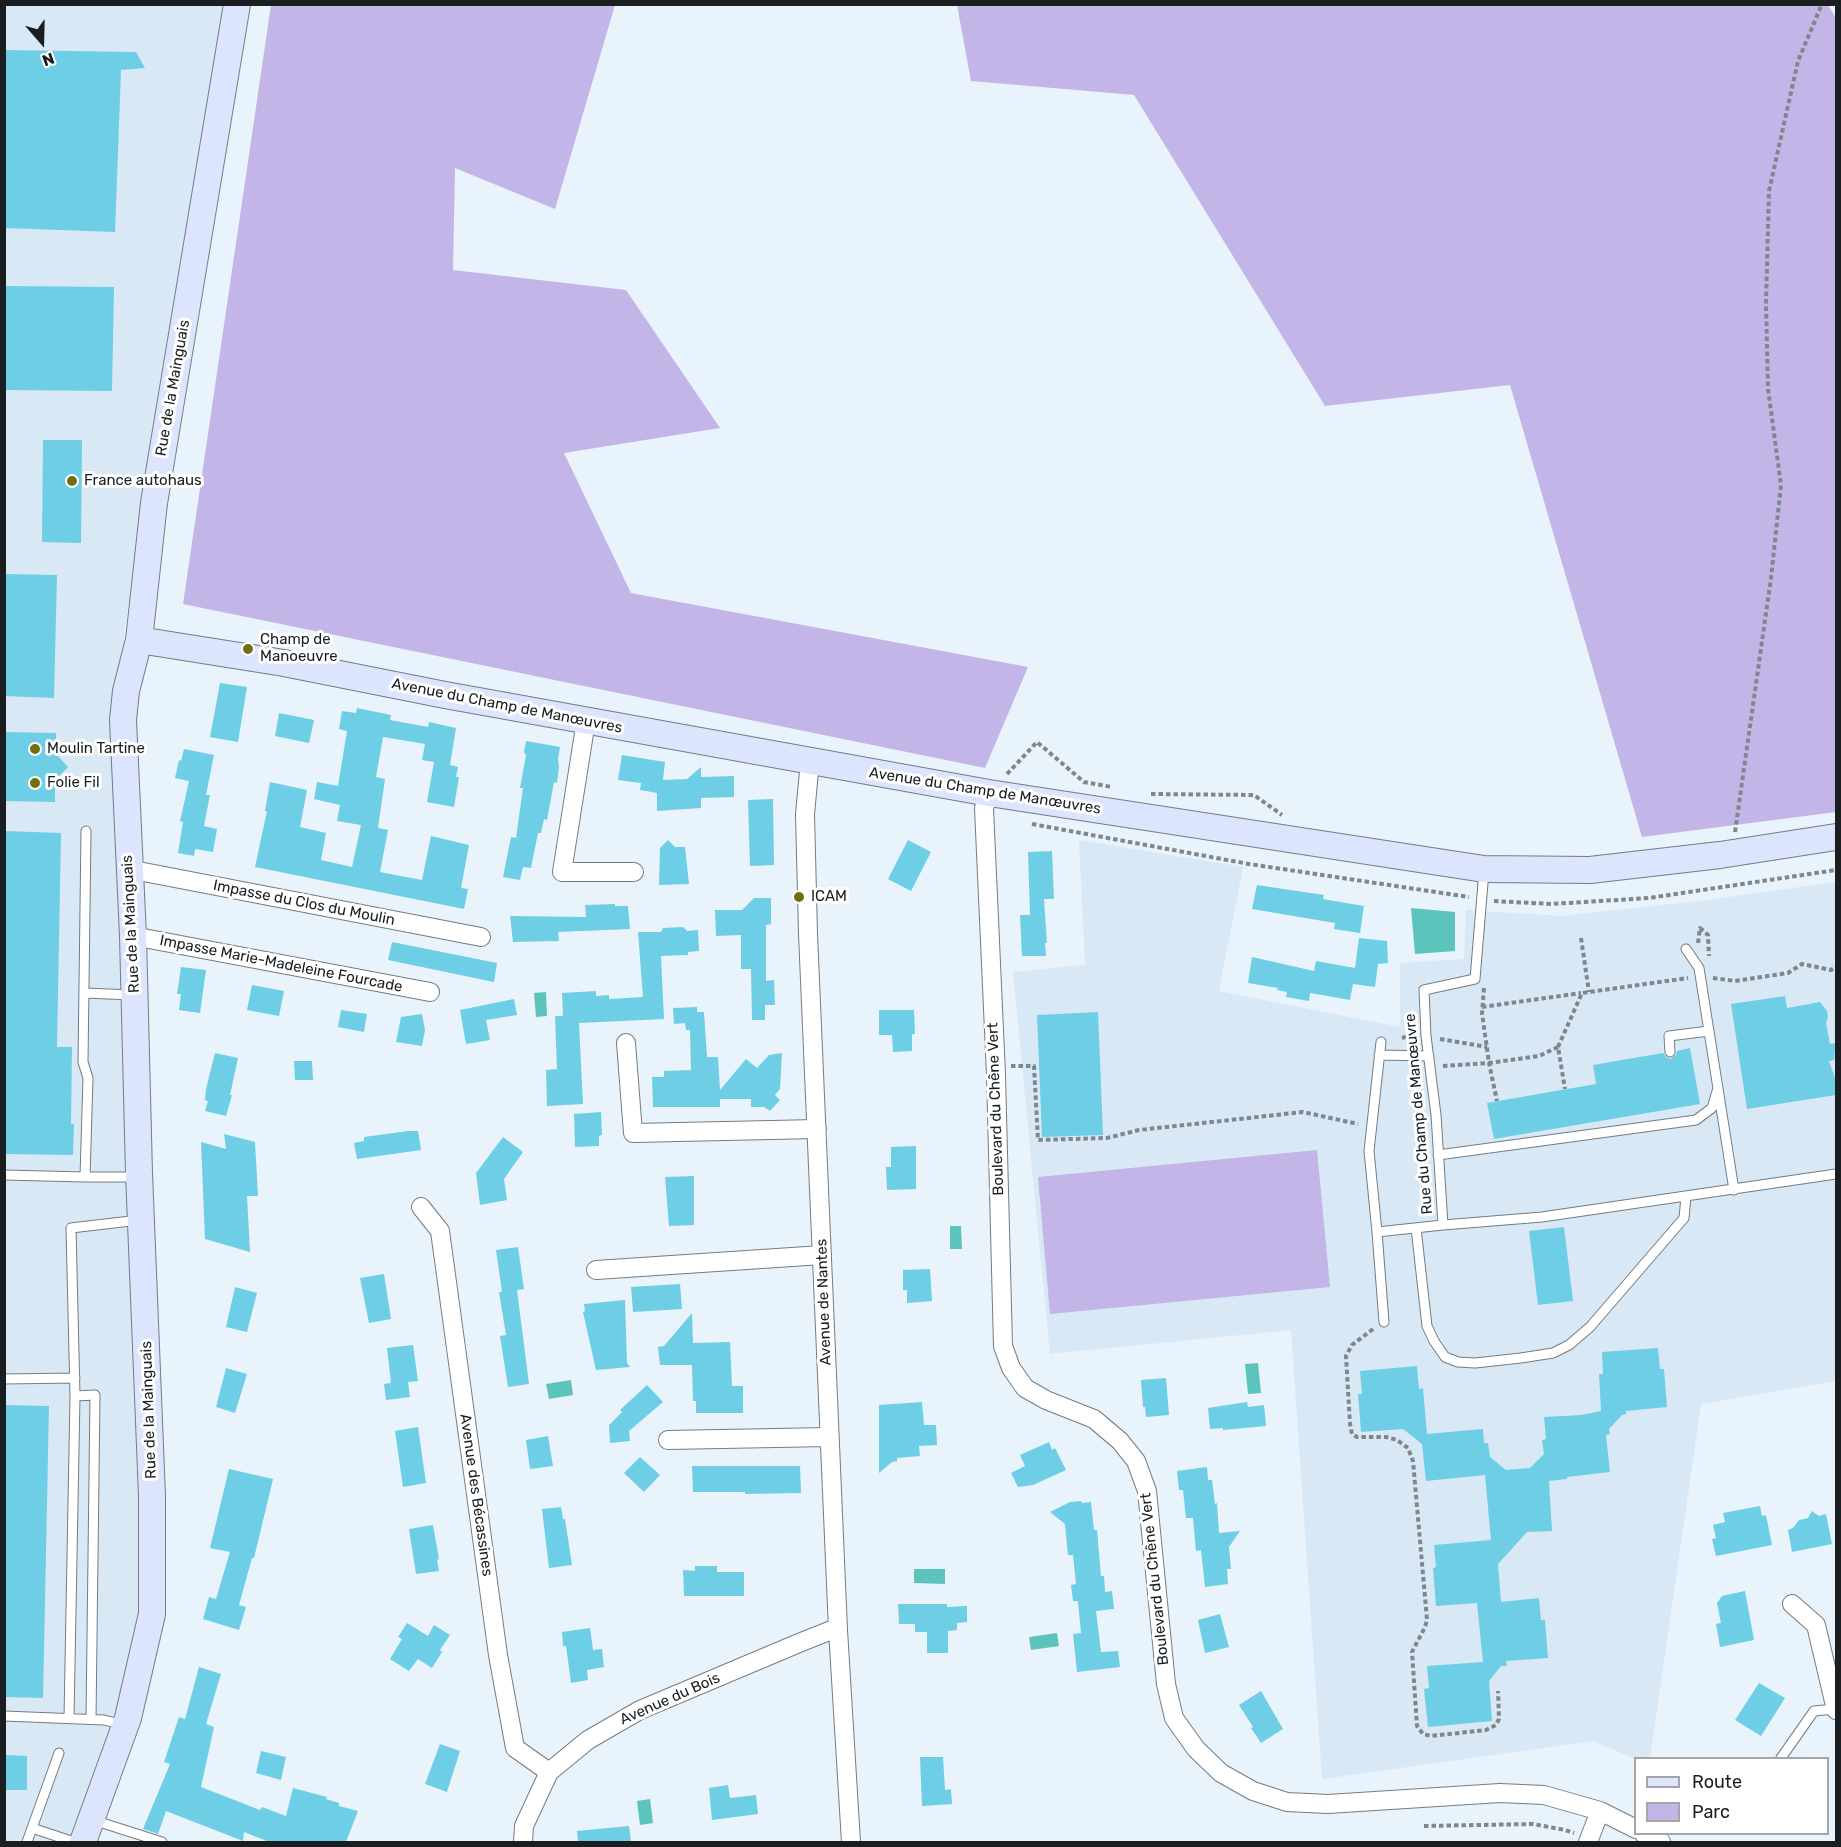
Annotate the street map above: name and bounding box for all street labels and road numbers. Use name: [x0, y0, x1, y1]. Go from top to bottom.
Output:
street label: Rue de la Mainguais: [152, 318, 194, 458]
street label: Avenue du Champ de Manœuvres: [390, 675, 624, 737]
street label: Avenue du Champ de Manœuvres: [868, 764, 1102, 818]
street label: Rue de la Mainguais: [118, 855, 144, 993]
street label: Impasse du Clos du Moulin: [212, 877, 396, 929]
street label: Impasse Marie-Madeleine Fourcade: [158, 932, 404, 996]
street label: Rue du Champ de Manœuvre: [1401, 1013, 1437, 1215]
street label: Boulevard du Chêne Vert: [984, 1022, 1008, 1196]
street label: Avenue de Nantes: [813, 1238, 835, 1366]
street label: Rue de la Mainguais: [138, 1341, 160, 1479]
street label: Avenue des Bécassines: [456, 1413, 496, 1577]
street label: Boulevard du Chêne Vert: [1137, 1492, 1173, 1666]
street label: Avenue du Bois: [617, 1669, 723, 1729]

